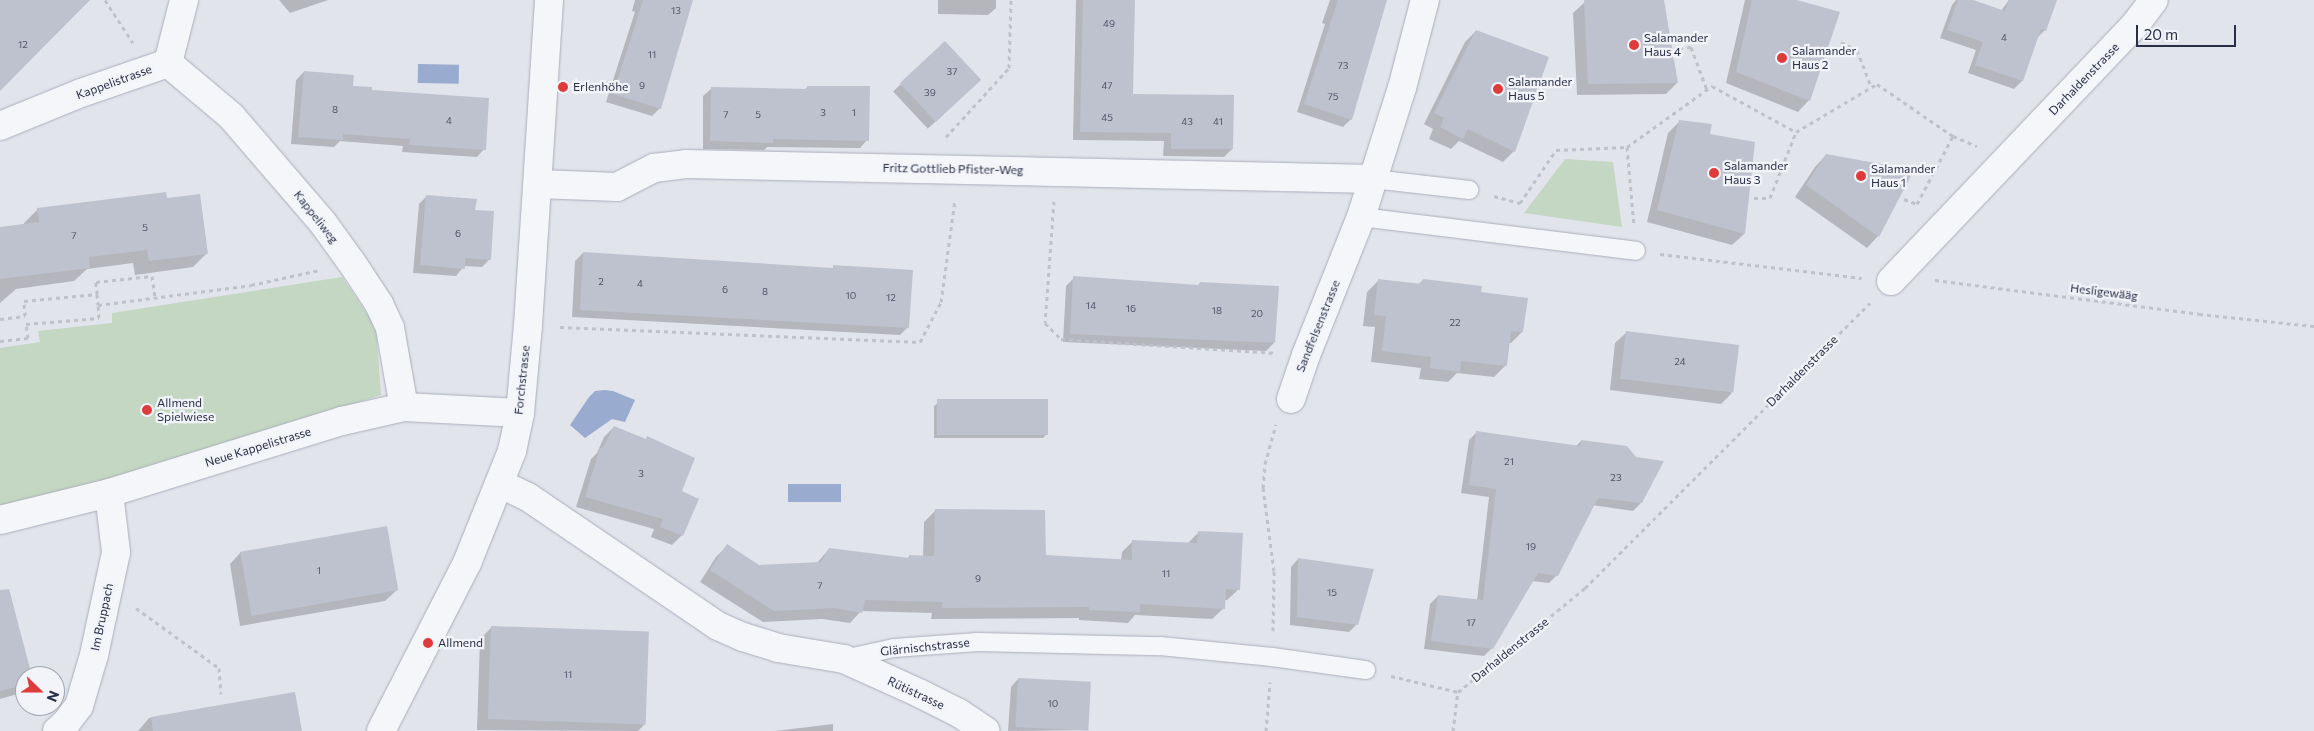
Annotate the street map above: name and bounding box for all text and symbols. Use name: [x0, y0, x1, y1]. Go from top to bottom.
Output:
house number: 13: [671, 5, 681, 17]
scale bar: [2139, 15, 2239, 47]
house number: 49: [1103, 18, 1115, 30]
text: 20 m: [2144, 25, 2178, 43]
place label: Salamander Haus 4: [1644, 31, 1708, 59]
house number: 4: [2001, 32, 2007, 44]
house number: 12: [18, 39, 28, 51]
marker: Salamander Haus 4: [1628, 39, 1640, 51]
street label: Darhaldenstrasse: [2046, 40, 2122, 118]
place label: Salamander Haus 2: [1792, 44, 1856, 72]
house number: 11: [648, 49, 656, 61]
marker: Salamander Haus 2: [1776, 52, 1788, 64]
house number: 73: [1338, 60, 1348, 72]
street label: Kappelistrasse: [74, 62, 154, 102]
house number: 37: [947, 66, 957, 78]
place label: Salamander Haus 5: [1508, 75, 1572, 103]
place label: Erlenhöhe: [573, 80, 628, 94]
house number: 9: [639, 80, 645, 92]
house number: 47: [1101, 80, 1113, 92]
marker: Erlenhöhe: [557, 81, 569, 93]
marker: Salamander Haus 5: [1492, 83, 1504, 95]
house number: 39: [924, 87, 936, 99]
house number: 75: [1328, 91, 1338, 103]
house number: 8: [332, 104, 338, 116]
house number: 3: [820, 107, 826, 119]
house number: 1: [852, 107, 856, 119]
house number: 7: [723, 109, 729, 121]
house number: 5: [755, 109, 761, 121]
house number: 45: [1101, 112, 1113, 124]
house number: 4: [446, 115, 452, 127]
house number: 43: [1181, 116, 1193, 128]
house number: 41: [1213, 116, 1223, 128]
place label: Salamander Haus 3: [1724, 159, 1788, 187]
street label: Fritz Gottlieb Pfister-Weg: [883, 161, 1023, 177]
place label: Salamander Haus 1: [1871, 162, 1935, 190]
marker: Salamander Haus 3: [1708, 167, 1720, 179]
marker: Salamander Haus 1: [1855, 170, 1867, 182]
street label: Kappeliweg: [291, 188, 341, 246]
house number: 5: [142, 222, 148, 234]
house number: 6: [455, 228, 461, 240]
house number: 7: [71, 230, 77, 242]
house number: 2: [598, 276, 604, 288]
house number: 4: [637, 278, 643, 290]
street label: Sandfelsenstrasse: [1293, 278, 1343, 374]
street label: Hesligewääg: [2069, 281, 2139, 303]
house number: 6: [722, 284, 728, 296]
house number: 8: [762, 286, 768, 298]
house number: 10: [846, 290, 856, 302]
house number: 12: [886, 292, 896, 304]
house number: 14: [1086, 300, 1096, 312]
house number: 16: [1126, 303, 1136, 315]
house number: 18: [1212, 305, 1222, 317]
house number: 20: [1251, 308, 1263, 320]
house number: 22: [1449, 317, 1461, 329]
street label: Darhaldenstrasse: [1763, 332, 1841, 410]
street label: Forchstrasse: [511, 345, 533, 415]
house number: 24: [1674, 356, 1686, 368]
place label: Allmend Spielwiese: [157, 396, 214, 424]
marker: Allmend Spielwiese: [141, 404, 153, 416]
street label: Neue Kappelistrasse: [203, 424, 313, 470]
house number: 21: [1504, 456, 1514, 468]
house number: 3: [638, 468, 644, 480]
house number: 23: [1610, 472, 1622, 484]
house number: 19: [1526, 541, 1536, 553]
house number: 1: [317, 565, 321, 577]
house number: 11: [1162, 568, 1170, 580]
house number: 9: [975, 573, 981, 585]
house number: 7: [817, 580, 823, 592]
street label: Im Bruppach: [88, 582, 116, 652]
house number: 15: [1327, 587, 1337, 599]
street label: Darhaldenstrasse: [1469, 615, 1551, 685]
house number: 17: [1466, 617, 1476, 629]
street label: Glärnischstrasse: [880, 635, 970, 659]
place label: Allmend: [438, 636, 483, 650]
marker: Allmend: [422, 637, 434, 649]
north arrow: [15, 666, 65, 716]
house number: 11: [564, 669, 572, 681]
street label: Rütistrasse: [885, 674, 947, 712]
text: N: [44, 688, 63, 704]
house number: 10: [1048, 698, 1058, 710]

